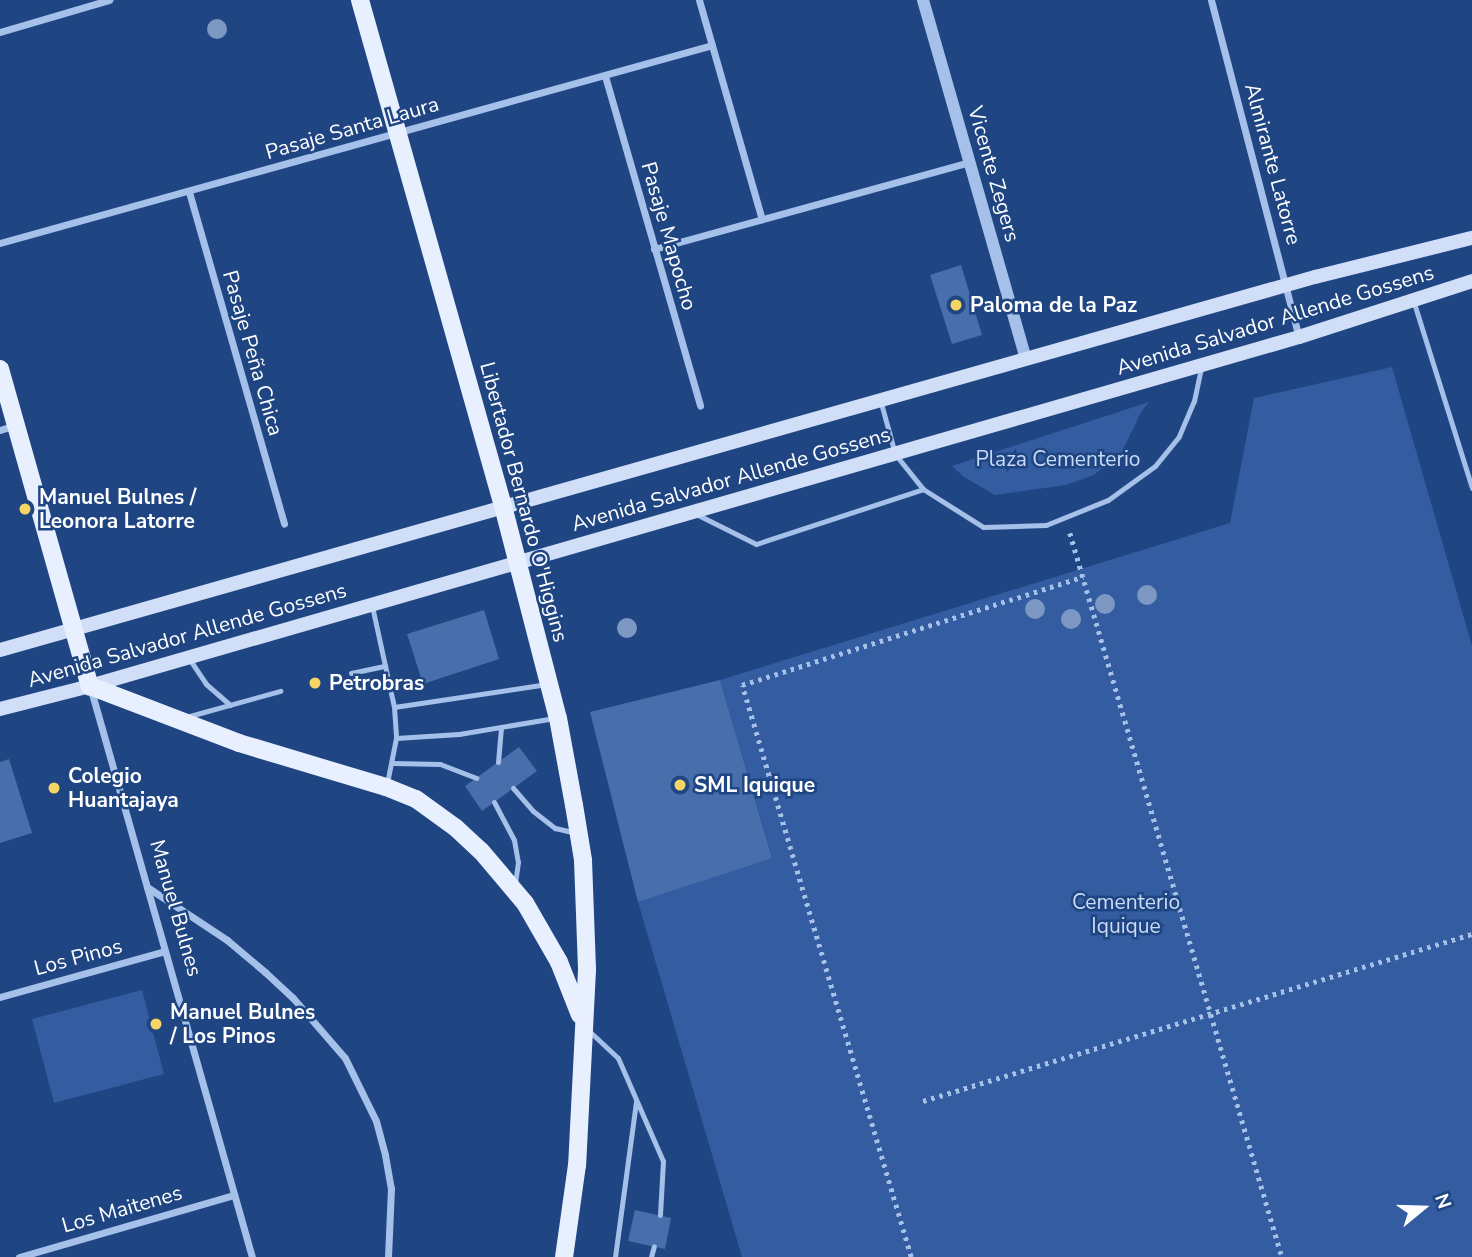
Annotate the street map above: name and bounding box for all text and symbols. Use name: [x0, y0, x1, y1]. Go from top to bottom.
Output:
street label: Almirante Latorre: [1239, 80, 1307, 248]
street label: Pasaje Santa Laura: [262, 91, 442, 165]
street label: Vicente Zegers: [963, 103, 1025, 245]
street label: Pasaje Mapocho: [636, 159, 702, 313]
street label: Avenida Salvador Allende Gossens: [1113, 260, 1437, 380]
street label: Pasaje Peña Chica: [217, 267, 289, 439]
place label: Paloma de la Paz: [970, 292, 1137, 318]
marker: Paloma de la Paz: [948, 297, 964, 313]
street label: Libertador Bernardo O'Higgins: [474, 359, 574, 645]
street label: Avenida Salvador Allende Gossens: [569, 421, 893, 537]
park label: Plaza Cementerio: [976, 446, 1140, 472]
place label: Manuel Bulnes / Leonora Latorre: [39, 484, 196, 534]
marker: Manuel Bulnes / Leonora Latorre: [17, 501, 33, 517]
street label: Avenida Salvador Allende Gossens: [25, 577, 349, 693]
place label: Petrobras: [329, 670, 424, 696]
marker: Petrobras: [307, 675, 323, 691]
place label: Colegio Huantajaya: [68, 763, 179, 813]
place label: SML Iquique: [694, 772, 815, 798]
marker: SML Iquique: [672, 777, 688, 793]
marker: Colegio Huantajaya: [46, 780, 62, 796]
street label: Manuel Bulnes: [144, 837, 208, 979]
park label: Cementerio Iquique: [1072, 889, 1180, 939]
street label: Los Pinos: [31, 933, 125, 981]
place label: Manuel Bulnes / Los Pinos: [170, 999, 315, 1049]
marker: Manuel Bulnes / Los Pinos: [148, 1016, 164, 1032]
north arrow: [1388, 1173, 1458, 1243]
street label: Los Maitenes: [59, 1180, 185, 1238]
text: N: [1428, 1190, 1457, 1212]

